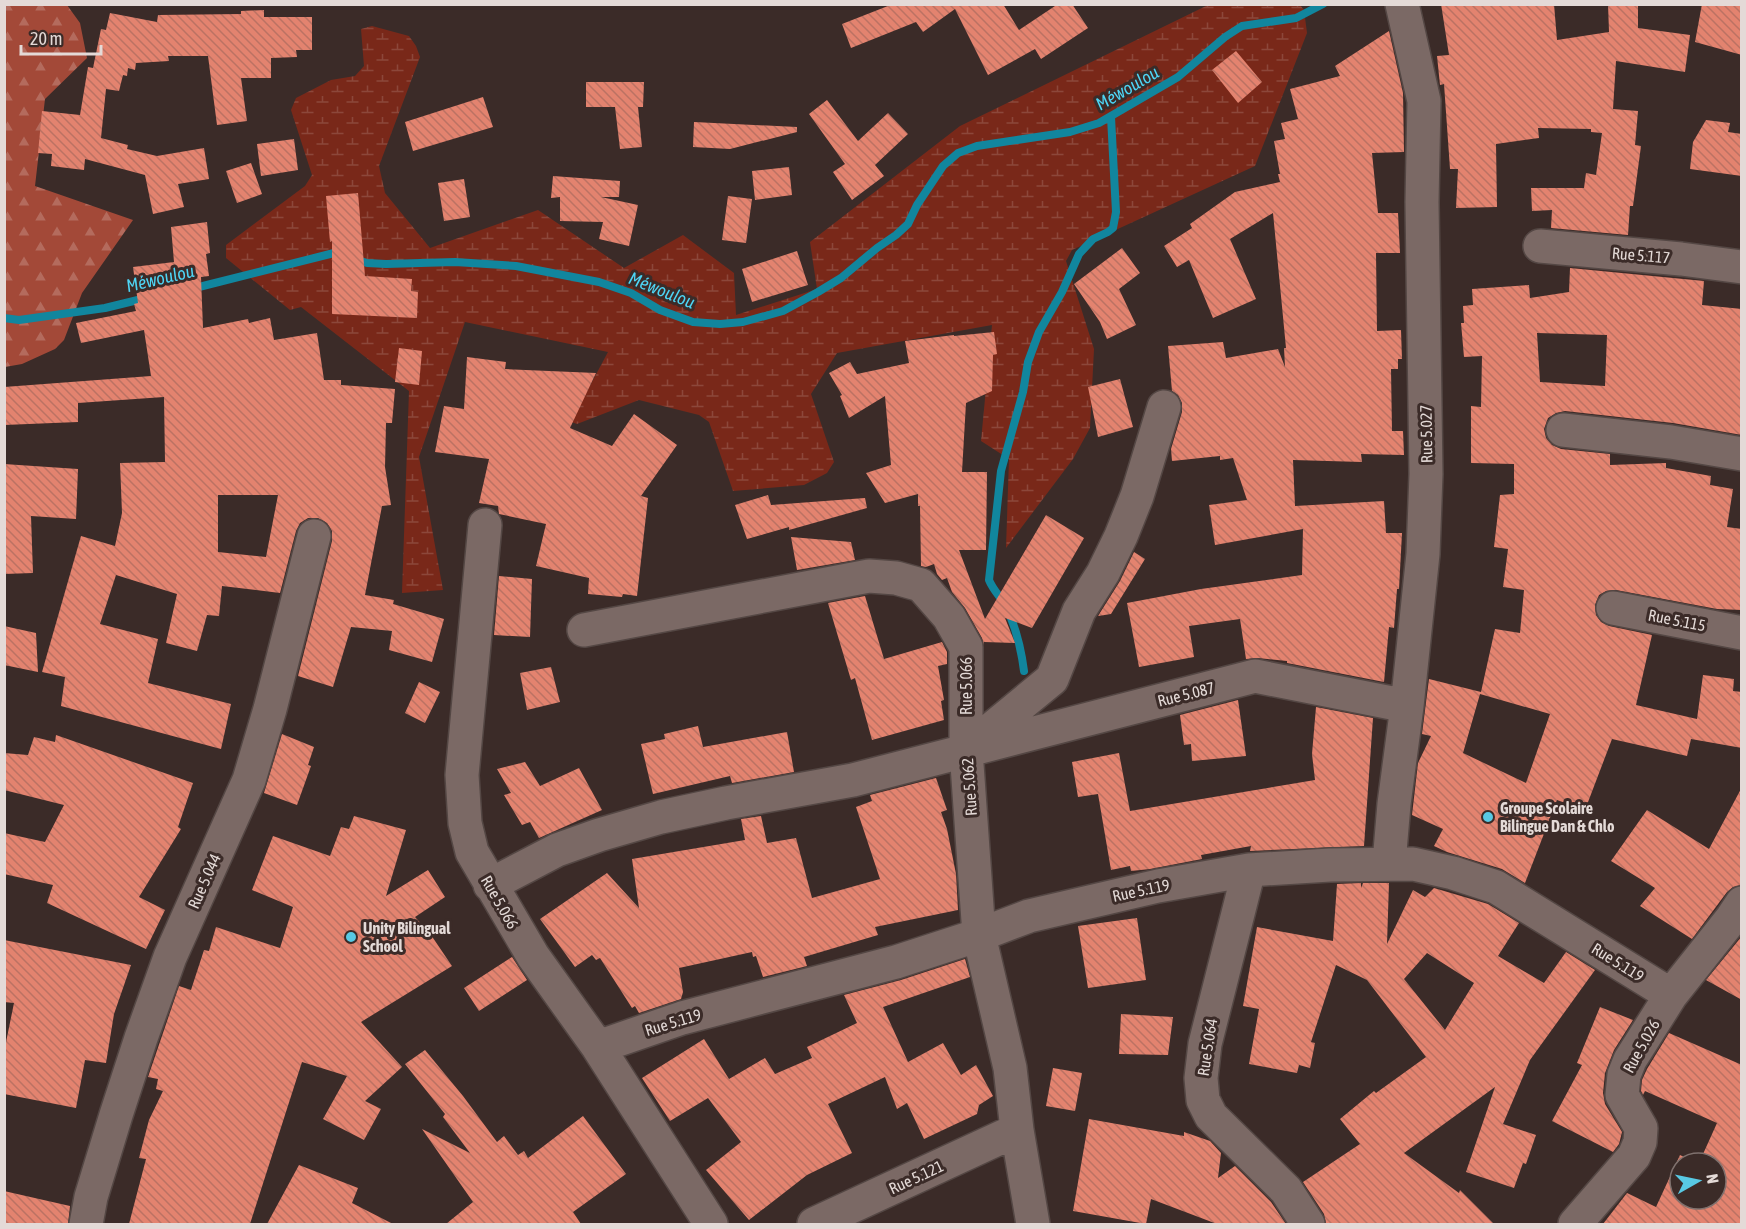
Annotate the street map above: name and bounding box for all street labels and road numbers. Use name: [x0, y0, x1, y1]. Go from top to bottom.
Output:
street label: Rue 5.117: [1611, 244, 1671, 266]
street label: Rue 5.027: [1416, 405, 1436, 463]
street label: Rue 5.115: [1647, 606, 1707, 634]
street label: Rue 5.066: [957, 657, 975, 715]
street label: Rue 5.087: [1156, 678, 1216, 710]
street label: Rue 5.062: [958, 757, 980, 817]
street label: Rue 5.044: [184, 851, 224, 911]
street label: Rue 5.066: [478, 872, 522, 932]
street label: Rue 5.119: [1111, 875, 1171, 905]
street label: Rue 5.119: [1589, 939, 1647, 985]
street label: Rue 5.119: [643, 1005, 703, 1039]
street label: Rue 5.026: [1619, 1016, 1663, 1076]
street label: Rue 5.064: [1194, 1017, 1220, 1077]
street label: Rue 5.121: [886, 1157, 946, 1197]

